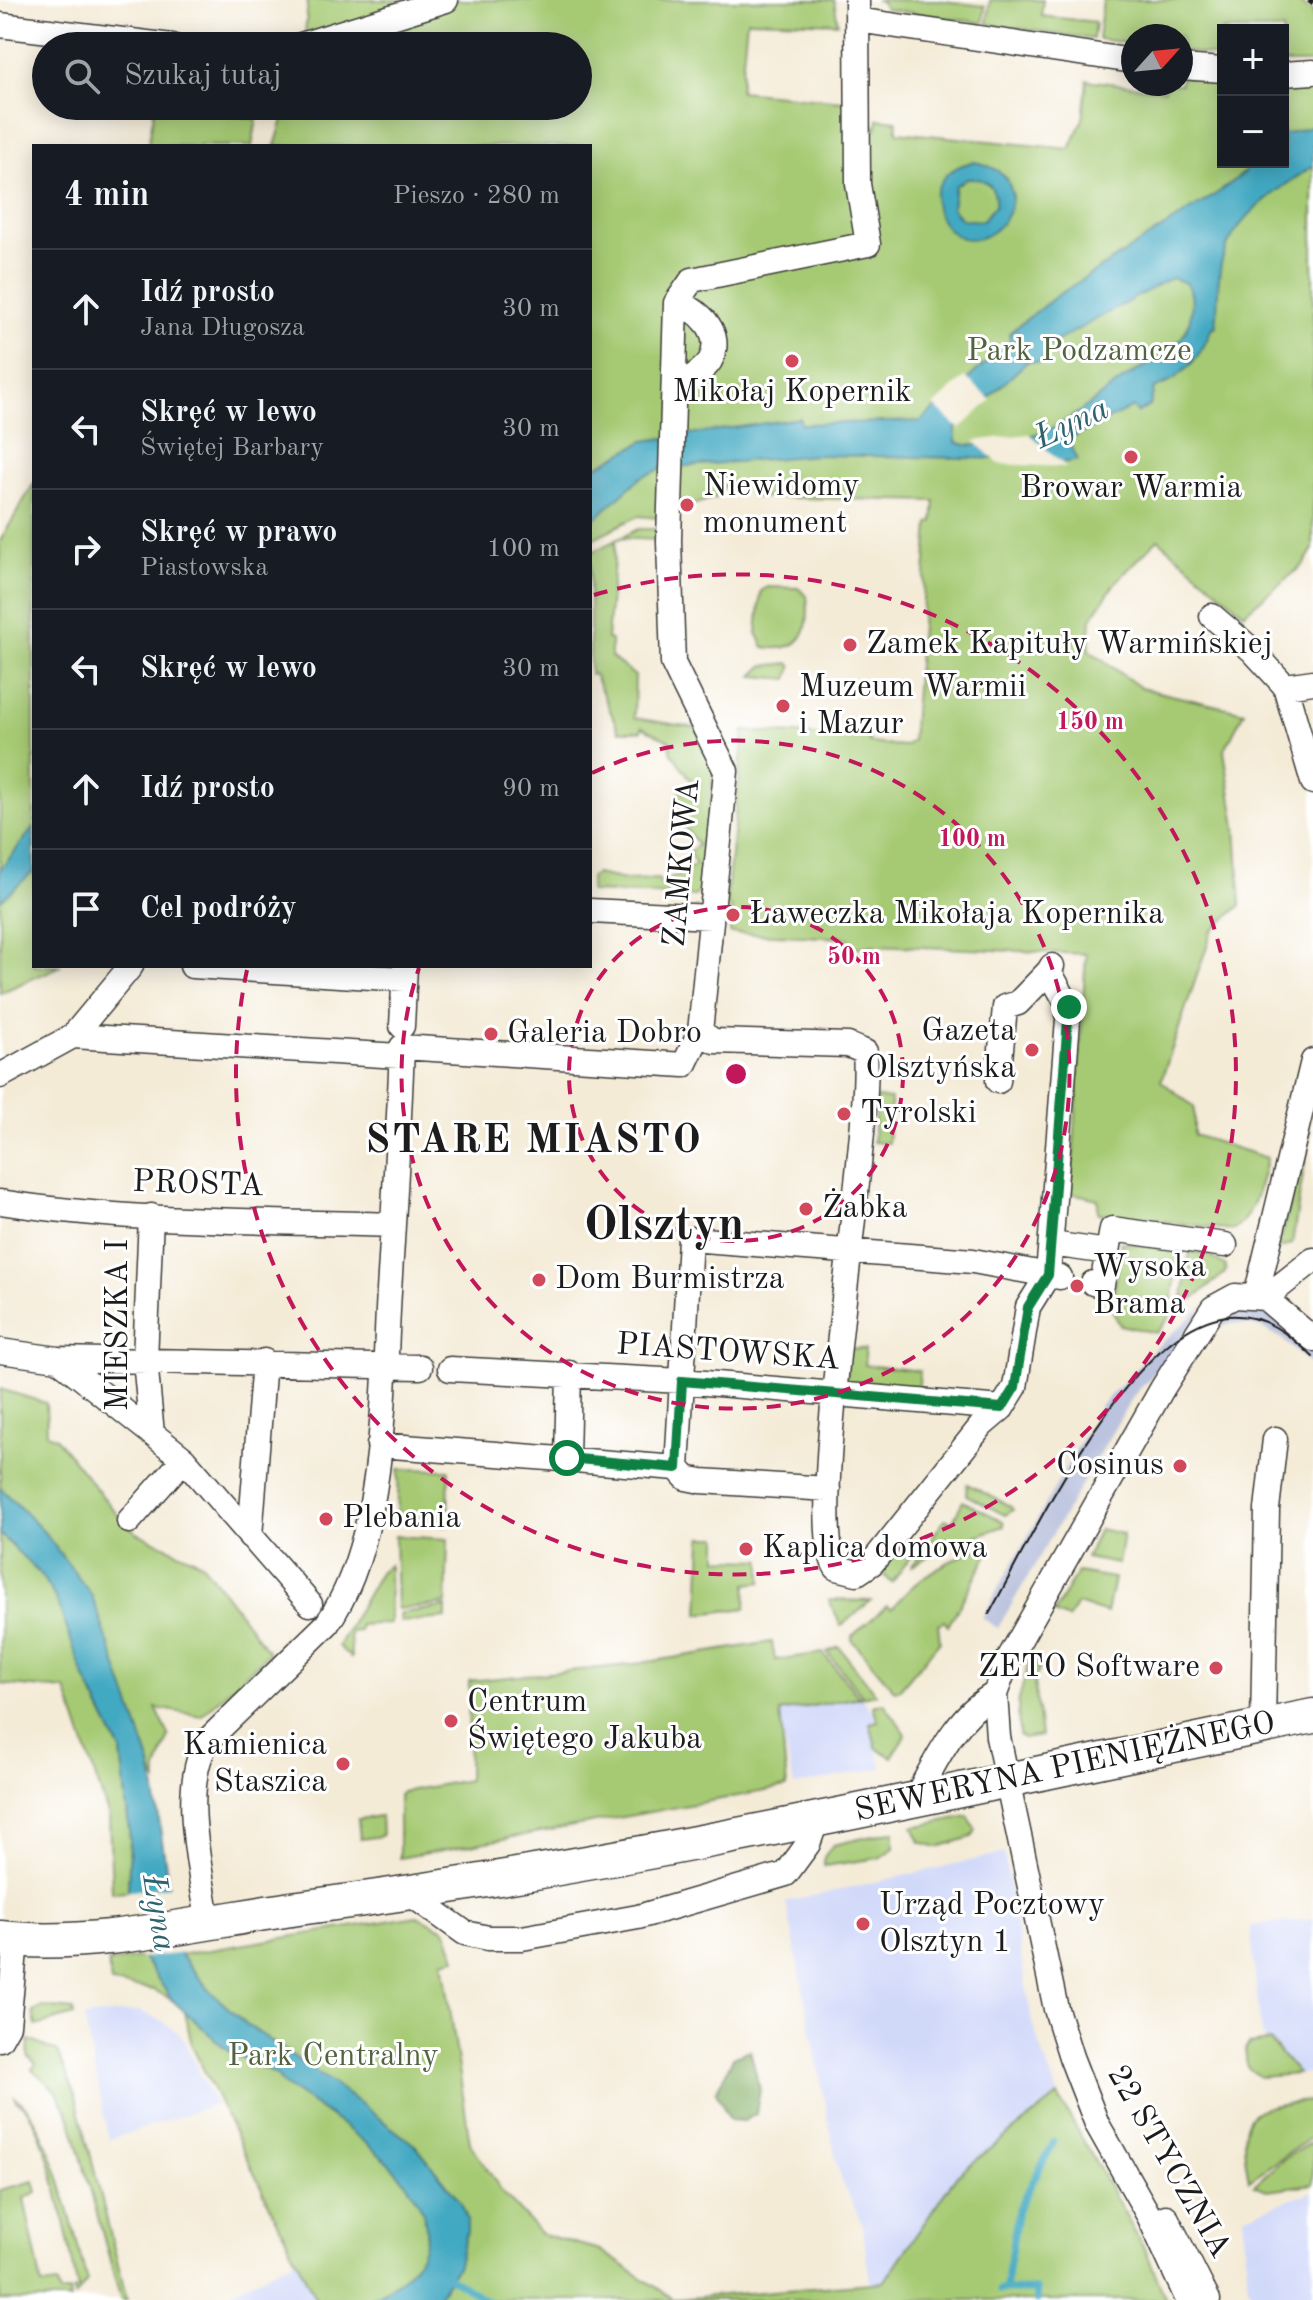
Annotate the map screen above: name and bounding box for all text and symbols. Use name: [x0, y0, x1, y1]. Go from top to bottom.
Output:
north arrow: [1121, 24, 1193, 96]
map controls: [1217, 24, 1289, 168]
button: +: [1217, 24, 1289, 96]
search box: [32, 32, 592, 120]
icon: search: [60, 54, 104, 98]
text: Szukaj tutaj: [124, 61, 282, 91]
button: −: [1217, 96, 1289, 168]
text: 4 min: [64, 179, 149, 213]
text: Pieszo · 280 m: [393, 183, 560, 209]
text: Idź prosto: [140, 278, 275, 308]
icon: ahead: [64, 287, 108, 331]
text: 30 m: [502, 296, 560, 322]
text: Jana Długosza: [140, 315, 305, 341]
park label: Park Podzamcze: [966, 336, 1192, 368]
marker: Mikołaj Kopernik: [783, 352, 801, 370]
place label: Mikołaj Kopernik: [673, 377, 911, 409]
water label: Łyna: [1028, 392, 1115, 456]
text: Skręć w lewo: [140, 398, 317, 428]
icon: left: [64, 407, 108, 451]
text: 30 m: [502, 416, 560, 442]
text: Świętej Barbary: [140, 435, 324, 461]
marker: Browar Warmia: [1122, 448, 1140, 466]
place label: Niewidomy monument: [703, 471, 859, 540]
place label: Browar Warmia: [1020, 473, 1243, 505]
marker: Niewidomy monument: [678, 496, 696, 514]
text: Skręć w prawo: [140, 518, 337, 548]
icon: right: [64, 527, 108, 571]
text: 100 m: [487, 536, 560, 562]
text: Piastowska: [140, 555, 268, 581]
place label: Zamek Kapituły Warmińskiej: [866, 629, 1273, 661]
marker: Zamek Kapituły Warmińskiej: [841, 636, 859, 654]
icon: left: [64, 647, 108, 691]
text: Skręć w lewo: [140, 654, 317, 684]
text: 30 m: [502, 656, 560, 682]
place label: Muzeum Warmii i Mazur: [799, 672, 1026, 741]
marker: Muzeum Warmii i Mazur: [774, 697, 792, 715]
text: 150 m: [1056, 710, 1124, 735]
icon: ahead: [64, 767, 108, 811]
text: Idź prosto: [140, 774, 275, 804]
text: 90 m: [502, 776, 560, 802]
street label: ZAMKOWA: [660, 777, 706, 949]
text: 100 m: [938, 828, 1006, 852]
icon: arrive: [64, 887, 108, 931]
text: Cel podróży: [140, 894, 297, 924]
place label: Ławeczka Mikołaja Kopernika: [749, 899, 1164, 931]
marker: Ławeczka Mikołaja Kopernika: [724, 906, 742, 924]
text: 50 m: [827, 945, 881, 970]
route end: [1051, 989, 1087, 1025]
place label: Gazeta Olsztyńska: [865, 1016, 1016, 1085]
place label: Galeria Dobro: [507, 1018, 702, 1050]
marker: Galeria Dobro: [482, 1025, 500, 1043]
marker: Gazeta Olsztyńska: [1023, 1041, 1041, 1059]
centre of rings: [722, 1060, 750, 1088]
place label: Tyrolski: [860, 1098, 977, 1130]
marker: Tyrolski: [835, 1105, 853, 1123]
district label: STARE MIASTO: [365, 1122, 703, 1162]
street label: PROSTA: [132, 1167, 264, 1203]
place label: Żabka: [822, 1188, 908, 1225]
marker: Żabka: [797, 1200, 815, 1218]
district label: Olsztyn: [584, 1202, 745, 1250]
street label: MIESZKA I: [103, 1239, 135, 1411]
place label: Wysoka Brama: [1093, 1252, 1207, 1321]
place label: Dom Burmistrza: [555, 1264, 785, 1296]
marker: Dom Burmistrza: [530, 1271, 548, 1289]
marker: Wysoka Brama: [1068, 1277, 1086, 1295]
street label: PIASTOWSKA: [615, 1329, 841, 1377]
route start: [549, 1440, 585, 1476]
place label: Cosinus: [1056, 1450, 1164, 1482]
marker: Cosinus: [1171, 1457, 1189, 1475]
place label: Plebania: [342, 1503, 461, 1535]
marker: Plebania: [317, 1510, 335, 1528]
place label: Kaplica domowa: [762, 1533, 988, 1565]
marker: Kaplica domowa: [737, 1540, 755, 1558]
place label: ZETO Software: [978, 1652, 1200, 1684]
marker: ZETO Software: [1207, 1659, 1225, 1677]
place label: Centrum Świętego Jakuba: [467, 1687, 702, 1756]
street label: SEWERYNA PIENIĘŻNEGO: [851, 1703, 1278, 1828]
marker: Centrum Świętego Jakuba: [442, 1712, 460, 1730]
place label: Kamienica Staszica: [183, 1730, 327, 1799]
marker: Kamienica Staszica: [334, 1755, 352, 1773]
water label: Łyna: [135, 1871, 181, 1954]
place label: Urząd Pocztowy Olsztyn 1: [879, 1890, 1105, 1959]
marker: Urząd Pocztowy Olsztyn 1: [854, 1915, 872, 1933]
park label: Park Centralny: [227, 2041, 439, 2073]
street label: 22 STYCZNIA: [1100, 2060, 1236, 2264]

